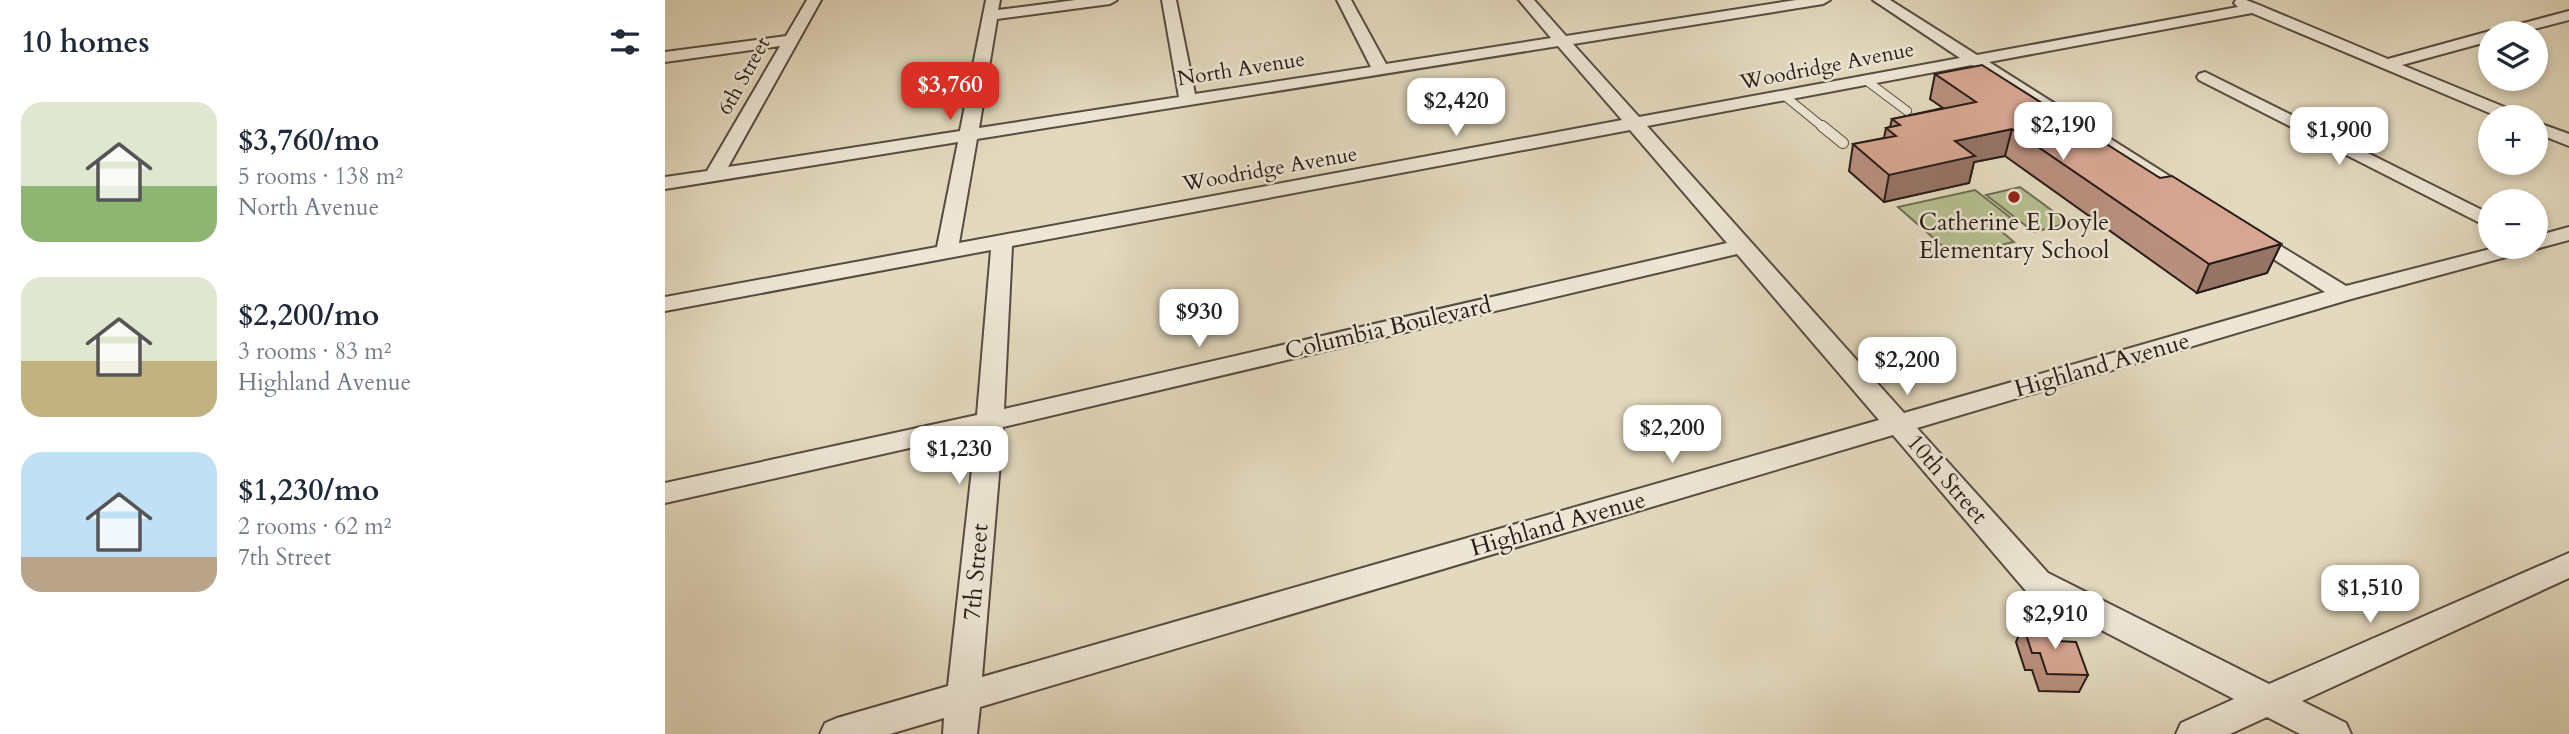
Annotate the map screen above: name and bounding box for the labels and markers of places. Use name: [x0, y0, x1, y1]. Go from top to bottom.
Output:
pin: $3,760: [893, 62, 1007, 122]
pin: $2,420: [1399, 78, 1513, 138]
pin: $2,190: [2006, 102, 2120, 162]
pin: $1,900: [2282, 108, 2396, 167]
marker: Catherine E Doyle Elementary School: [2006, 189, 2022, 205]
place label: Catherine E Doyle Elementary School: [1919, 206, 2109, 267]
pin: $930: [1158, 290, 1240, 349]
pin: $2,200: [1850, 338, 1964, 397]
pin: $2,200: [1615, 406, 1729, 465]
pin: $1,230: [902, 426, 1016, 486]
pin: $1,510: [2313, 566, 2427, 625]
pin: $2,910: [1998, 592, 2112, 651]

